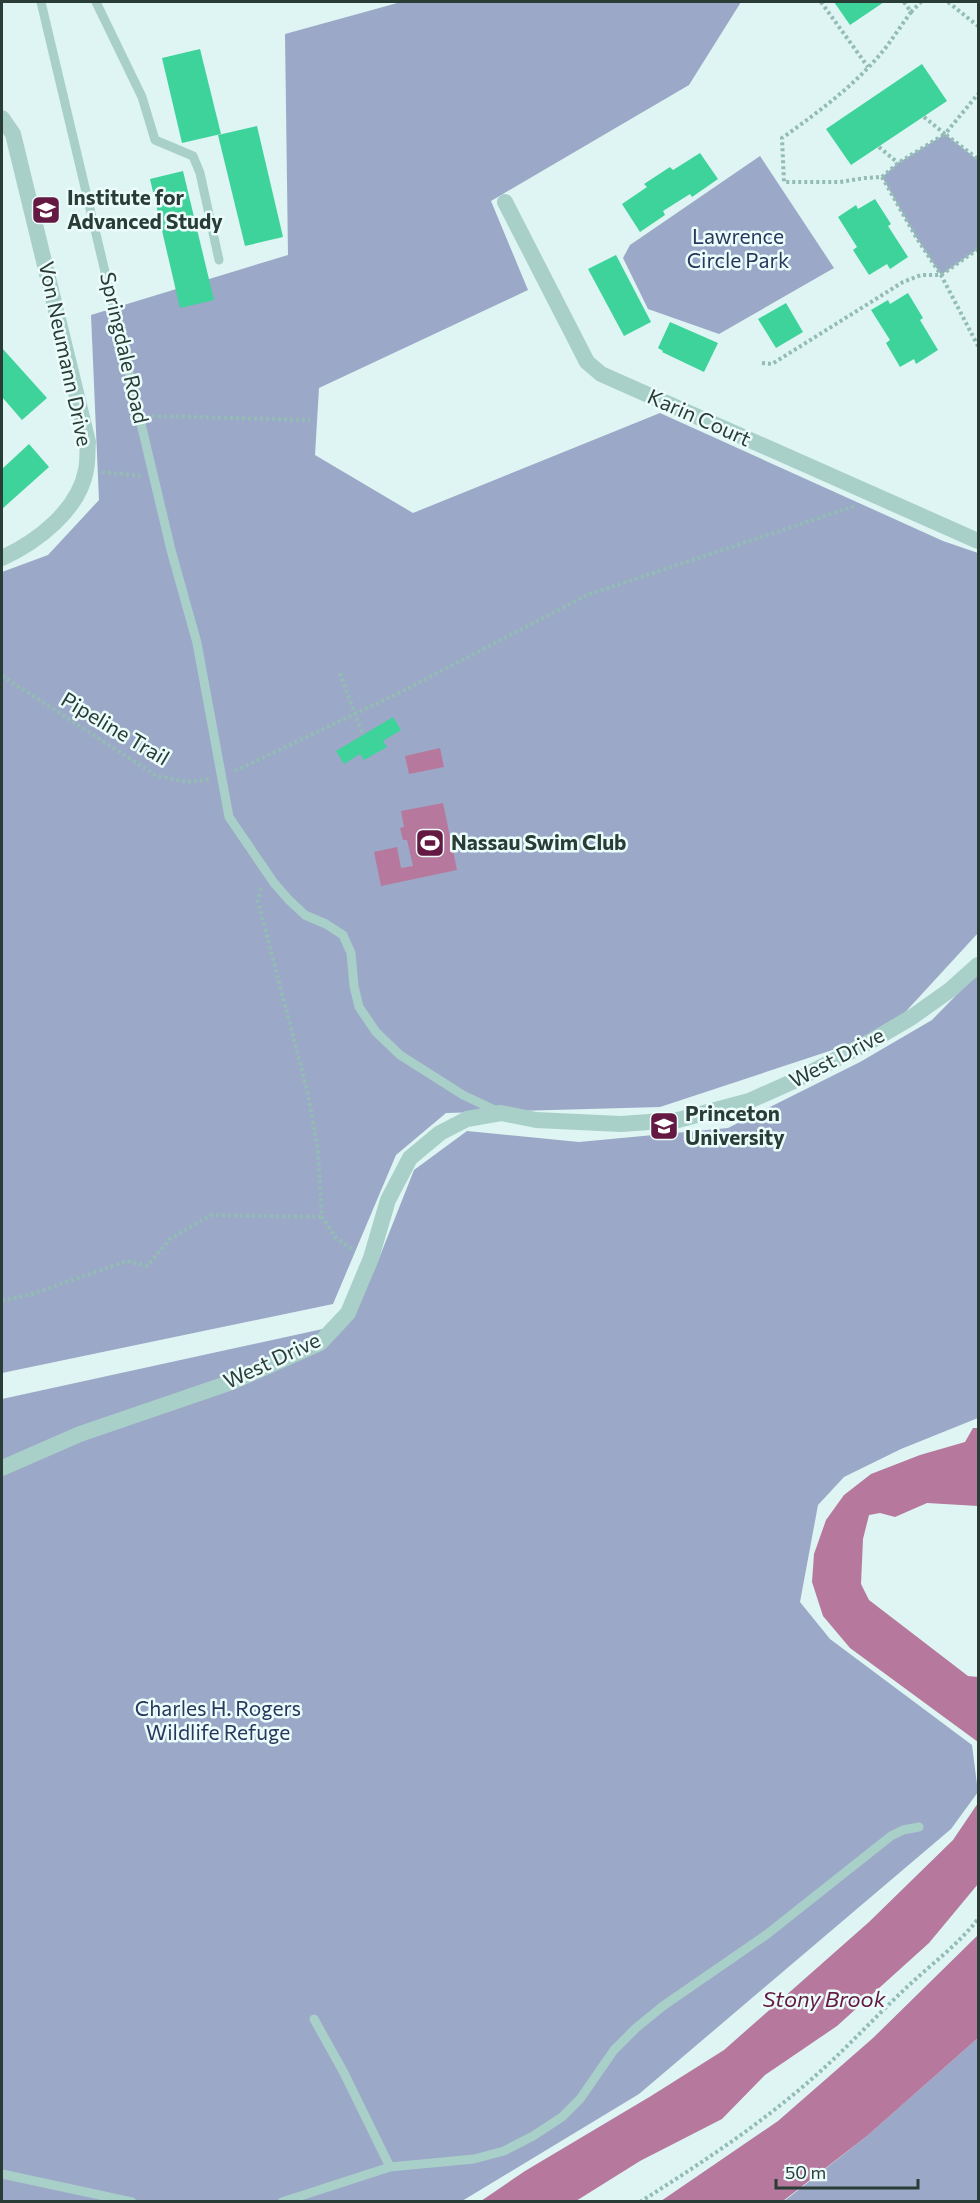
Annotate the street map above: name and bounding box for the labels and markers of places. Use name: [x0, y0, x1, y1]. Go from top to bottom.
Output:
place label: Institute for Advanced Study: [67, 184, 223, 233]
school or university icon: Institute for Advanced Study: [30, 194, 62, 226]
sports icon: Nassau Swim Club: [414, 827, 446, 859]
place label: Nassau Swim Club: [451, 829, 627, 854]
place label: Princeton University: [685, 1100, 785, 1149]
school or university icon: Princeton University: [648, 1110, 680, 1142]

